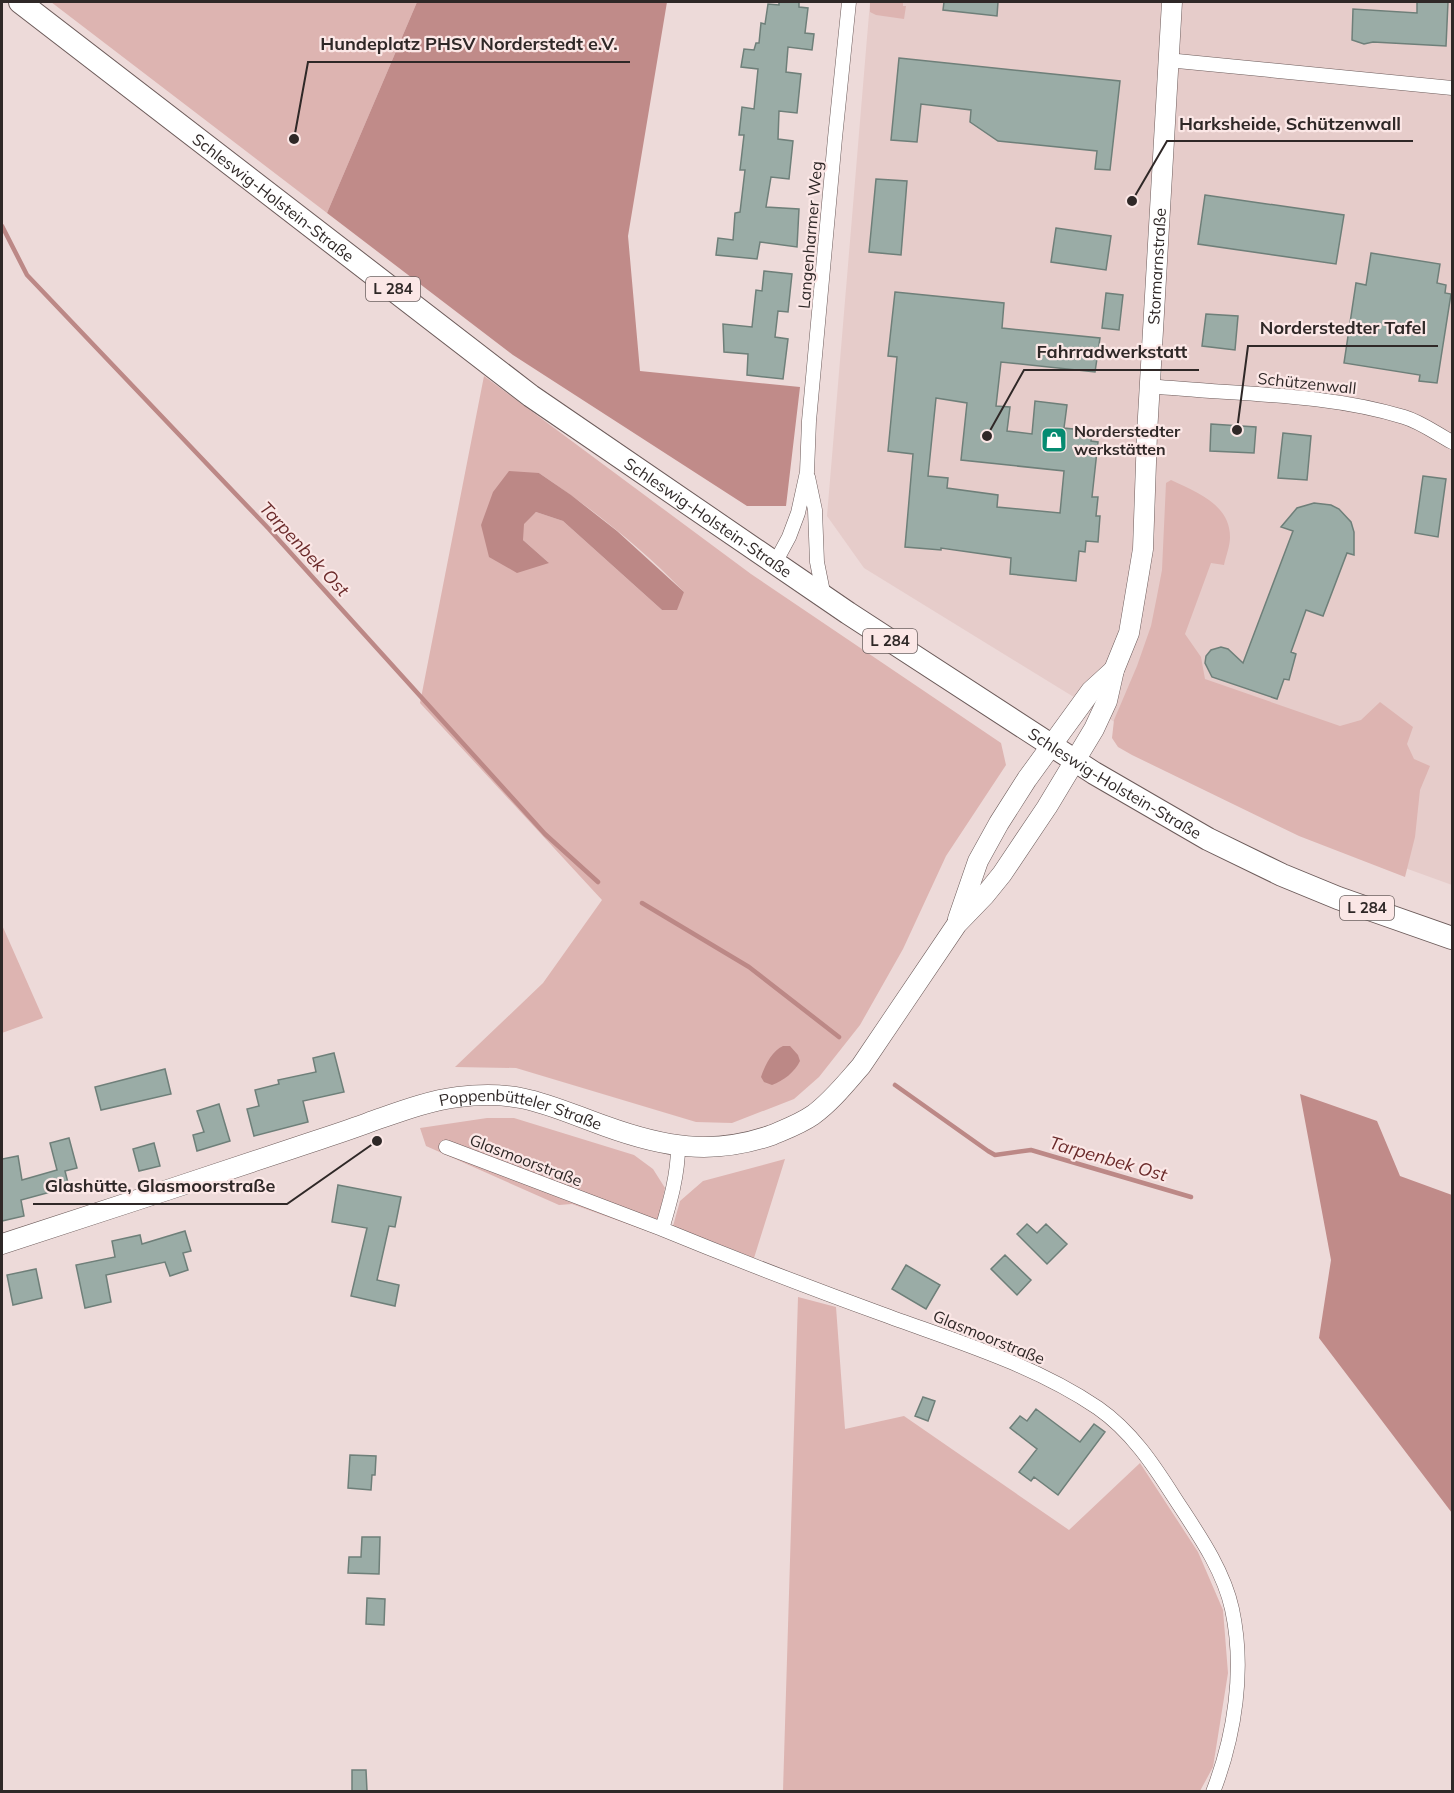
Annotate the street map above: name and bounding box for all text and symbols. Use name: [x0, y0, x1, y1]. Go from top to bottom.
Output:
callout: Hundeplatz PHSV Norderstedt e.V.: [308, 26, 630, 62]
text: Hundeplatz PHSV Norderstedt e.V.: [320, 32, 618, 55]
callout: Harksheide, Schützenwall: [1167, 105, 1413, 141]
text: Harksheide, Schützenwall: [1179, 112, 1401, 135]
street label: Schleswig-Holstein-Straße: [189, 129, 358, 266]
street label: Langenharmer Weg: [794, 160, 826, 310]
street label: Stormarnstraße: [1143, 207, 1170, 325]
road number: L 284: [366, 277, 420, 301]
callout: Norderstedter Tafel: [1248, 310, 1438, 346]
text: Norderstedter Tafel: [1260, 316, 1426, 339]
callout: Fahrradwerkstatt: [1024, 334, 1199, 370]
text: Fahrradwerkstatt: [1037, 340, 1188, 363]
street label: Schützenwall: [1257, 368, 1357, 398]
place label: Norderstedter werkstätten: [1074, 421, 1181, 459]
shop icon: Norderstedter werkstätten: [1039, 425, 1069, 455]
street label: Schleswig-Holstein-Straße: [621, 453, 796, 582]
water label: Tarpenbek Ost: [254, 496, 355, 601]
road number: L 284: [863, 629, 917, 653]
street label: Schleswig-Holstein-Straße: [1025, 723, 1205, 843]
road number: L 284: [1340, 896, 1394, 920]
street label: Poppenbütteler Straße: [437, 1085, 605, 1134]
street label: Glasmoorstraße: [467, 1129, 585, 1191]
water label: Tarpenbek Ost: [1047, 1131, 1170, 1187]
callout: Glashütte, Glasmoorstraße: [33, 1168, 287, 1204]
text: Glashütte, Glasmoorstraße: [45, 1174, 275, 1197]
street label: Glasmoorstraße: [930, 1305, 1048, 1369]

